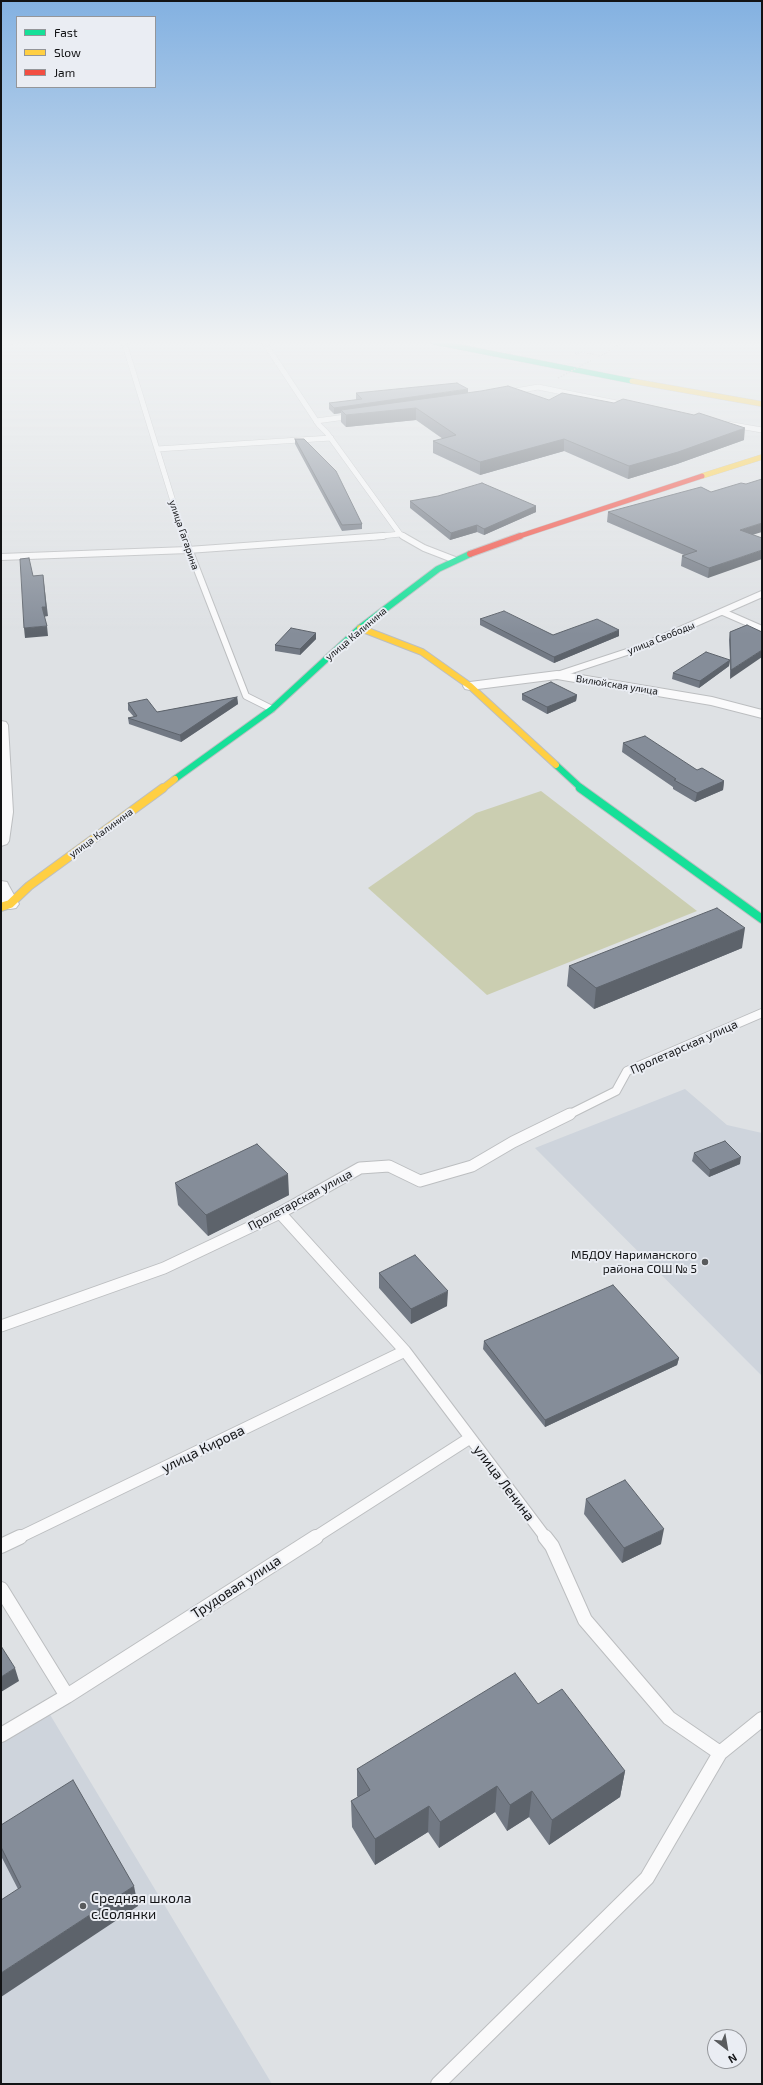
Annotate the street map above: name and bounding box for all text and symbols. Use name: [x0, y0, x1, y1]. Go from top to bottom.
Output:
legend: [16, 16, 156, 88]
text: Fast: [54, 25, 77, 39]
text: Slow: [54, 45, 81, 59]
text: Jam: [54, 65, 75, 79]
street label: улица Гагарина: [166, 499, 202, 571]
street label: улица Калинина: [323, 605, 389, 663]
street label: улица Свободы: [626, 619, 696, 657]
street label: Вилюйская улица: [575, 673, 659, 697]
street label: улица Калинина: [67, 806, 135, 860]
street label: Пролетарская улица: [628, 1017, 740, 1077]
street label: Пролетарская улица: [245, 1166, 355, 1234]
place label: МБДОУ Нариманского района СОШ № 5: [571, 1248, 697, 1276]
marker: МБДОУ Нариманского района СОШ № 5: [700, 1257, 710, 1267]
street label: улица Кирова: [159, 1422, 247, 1476]
street label: улица Ленина: [470, 1442, 538, 1524]
street label: Трудовая улица: [188, 1552, 284, 1622]
place label: Средняя школа с.Солянки: [91, 1890, 191, 1922]
marker: Средняя школа с.Солянки: [78, 1901, 88, 1911]
north arrow: [707, 2029, 747, 2069]
text: N: [726, 2051, 740, 2066]

